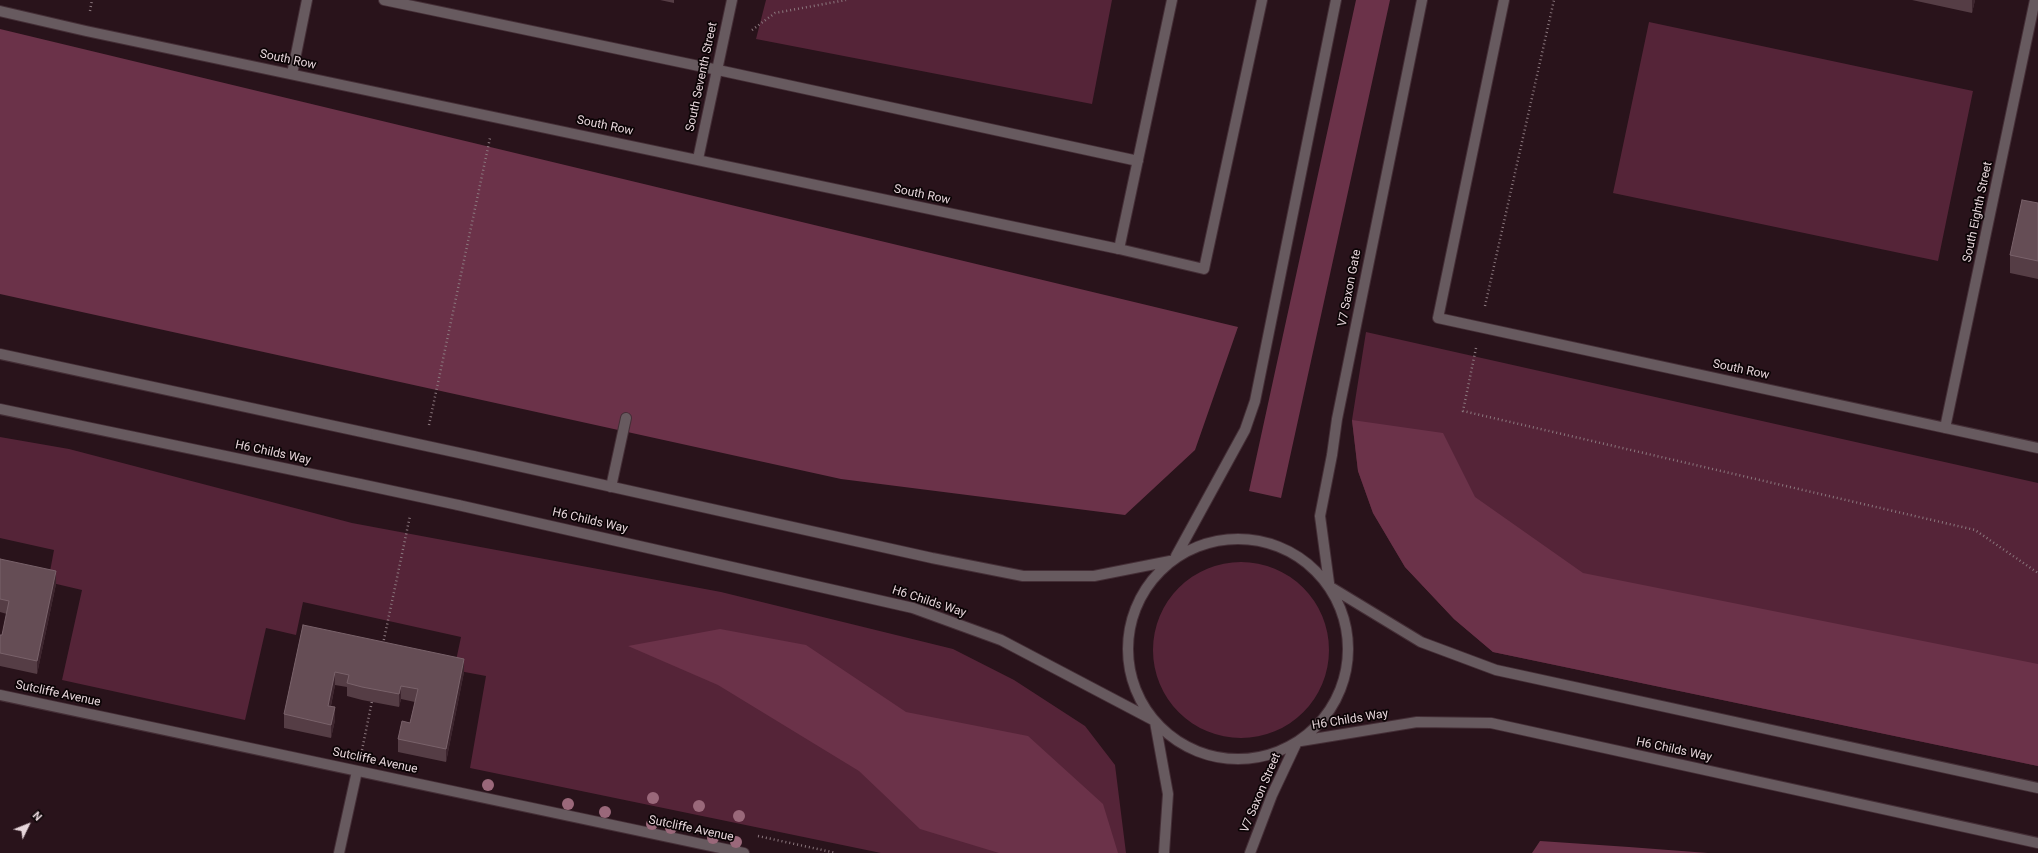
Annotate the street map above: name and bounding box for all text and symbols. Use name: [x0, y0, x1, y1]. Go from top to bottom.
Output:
street label: South Seventh Street: [683, 21, 721, 133]
street label: South Row: [258, 47, 318, 73]
street label: South Row: [575, 113, 635, 139]
street label: South Eighth Street: [1960, 160, 1996, 264]
street label: South Row: [892, 182, 952, 208]
street label: V7 Saxon Gate: [1335, 248, 1365, 328]
street label: South Row: [1711, 357, 1771, 383]
street label: H6 Childs Way: [234, 438, 312, 468]
street label: H6 Childs Way: [551, 505, 629, 537]
street label: H6 Childs Way: [890, 583, 968, 621]
street label: Sutcliffe Avenue: [14, 678, 102, 710]
street label: H6 Childs Way: [1311, 707, 1389, 733]
street label: H6 Childs Way: [1635, 735, 1713, 765]
street label: Sutcliffe Avenue: [331, 745, 419, 777]
street label: V7 Saxon Street: [1238, 751, 1284, 835]
north arrow: [8, 805, 48, 845]
text: N: [30, 809, 45, 824]
street label: Sutcliffe Avenue: [647, 813, 735, 845]

